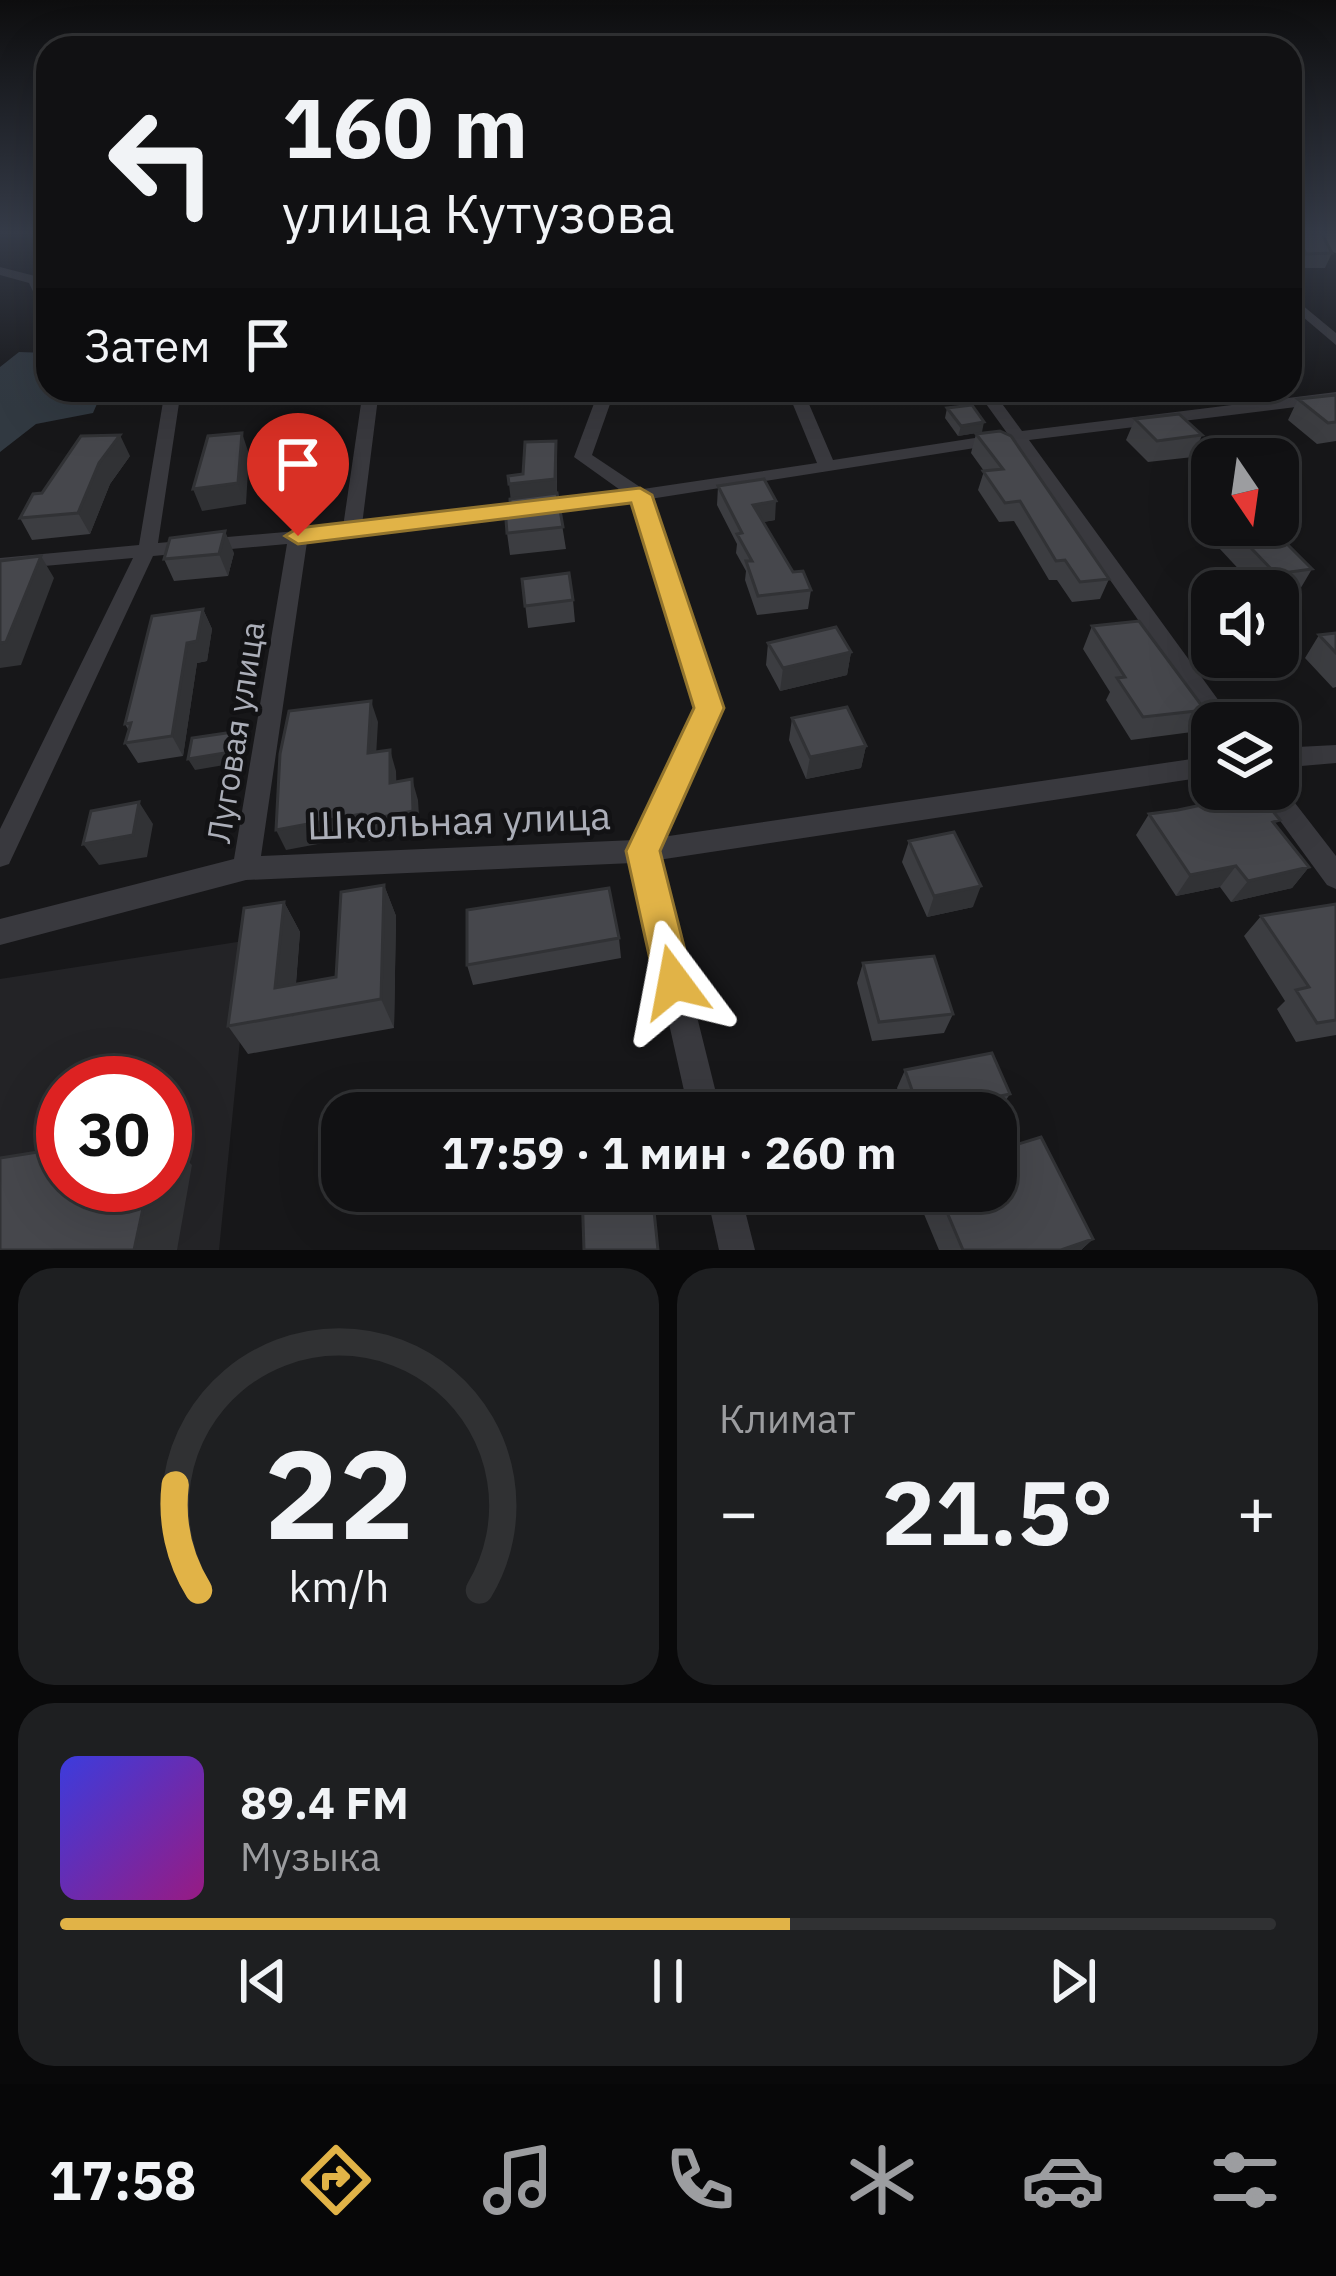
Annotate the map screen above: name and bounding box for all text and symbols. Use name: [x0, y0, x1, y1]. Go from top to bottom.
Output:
text: 160 m: [282, 72, 528, 181]
icon: left: [84, 84, 240, 240]
text: улица Кутузова: [282, 178, 675, 248]
icon: arrive: [235, 312, 301, 378]
text: Затем: [84, 316, 211, 374]
pin: [247, 413, 349, 536]
icon: arrive: [265, 431, 331, 497]
north arrow: [1191, 438, 1299, 546]
map controls: [1191, 438, 1299, 810]
button: sound: [1191, 570, 1299, 678]
street label: Луговая улица: [196, 618, 274, 846]
button: layers: [1191, 702, 1299, 810]
street label: Школьная улица: [306, 789, 612, 851]
position arrow: [611, 919, 737, 1045]
speed limit sign: 30: [36, 1056, 192, 1212]
text: 17:59 · 1 мин · 260 m: [442, 1123, 896, 1181]
text: Климат: [719, 1393, 856, 1444]
text: 22: [264, 1411, 413, 1573]
text: 21.5°: [881, 1453, 1114, 1570]
text: −: [719, 1468, 759, 1554]
text: +: [1236, 1468, 1276, 1554]
text: km/h: [288, 1557, 389, 1613]
text: 89.4 FM: [240, 1773, 409, 1831]
text: Музыка: [240, 1831, 381, 1882]
icon: previous: [230, 1948, 296, 2014]
icon: pause: [635, 1948, 701, 2014]
icon: next: [1040, 1948, 1106, 2014]
icon: directions: [294, 2138, 378, 2222]
icon: music: [476, 2138, 560, 2222]
icon: phone: [658, 2138, 742, 2222]
icon: climate: [840, 2138, 924, 2222]
icon: car: [1021, 2138, 1105, 2222]
icon: filters: [1203, 2138, 1287, 2222]
text: 17:58: [49, 2145, 196, 2215]

